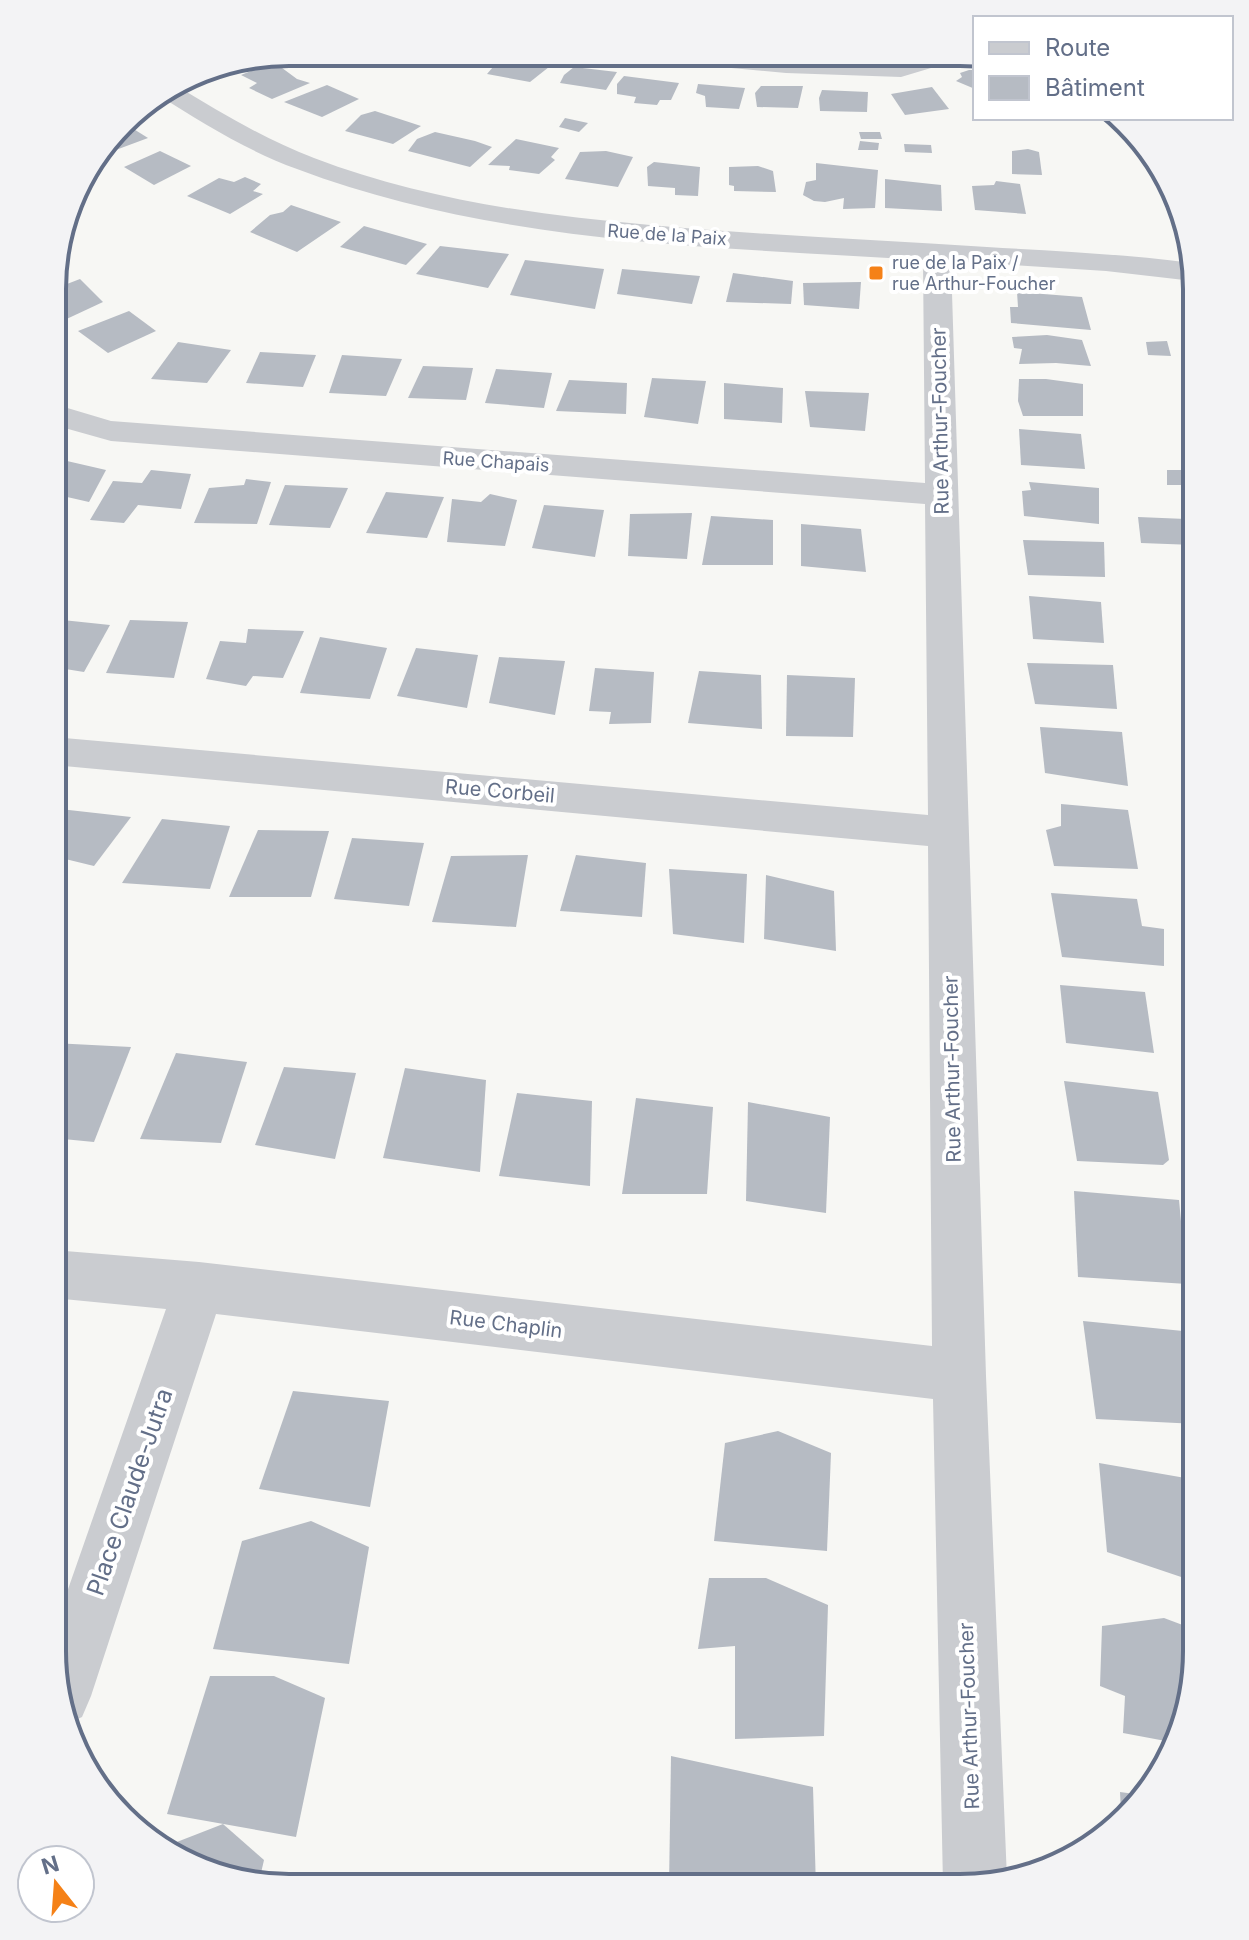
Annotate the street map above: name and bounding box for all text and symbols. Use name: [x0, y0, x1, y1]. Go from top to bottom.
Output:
legend: [973, 16, 1233, 120]
text: Route: [1045, 33, 1110, 62]
text: Bâtiment: [1045, 73, 1145, 102]
street label: Rue de la Paix: [607, 220, 728, 249]
place label: rue de la Paix / rue Arthur-Foucher: [892, 252, 1056, 294]
marker: rue de la Paix / rue Arthur-Foucher: [867, 264, 885, 282]
street label: Rue Arthur-Foucher: [926, 327, 954, 515]
street label: Rue Chapais: [442, 447, 550, 476]
street label: Rue Corbeil: [444, 774, 556, 808]
street label: Rue Arthur-Foucher: [938, 975, 966, 1163]
street label: Rue Chaplin: [448, 1305, 564, 1343]
street label: Place Claude-Jutra: [80, 1385, 179, 1599]
street label: Rue Arthur-Foucher: [954, 1622, 984, 1810]
north arrow: [16, 1844, 96, 1924]
text: N: [38, 1850, 62, 1880]

